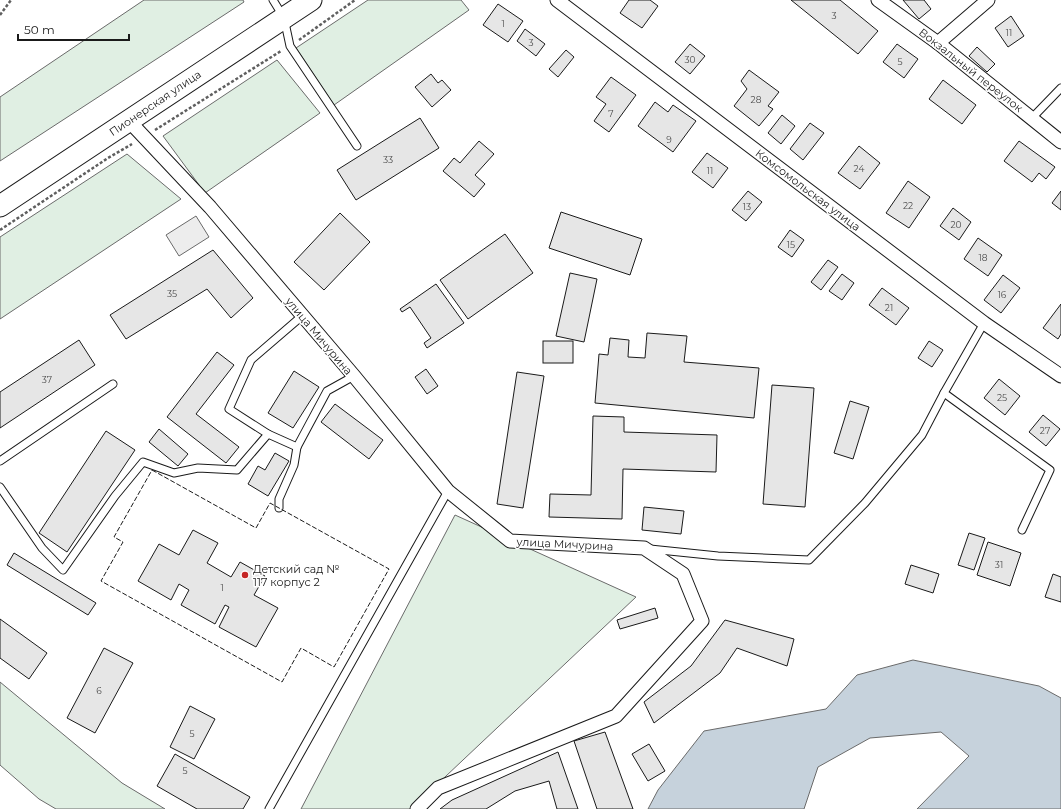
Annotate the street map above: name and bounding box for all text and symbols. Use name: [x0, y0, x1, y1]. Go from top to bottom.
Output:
house number: 3: [831, 10, 837, 21]
scale bar: [18, 16, 129, 42]
house number: 1: [501, 18, 505, 29]
text: 50 m: [24, 22, 55, 37]
street label: Вокзальный переулок: [916, 25, 1026, 115]
house number: 11: [1006, 27, 1012, 38]
house number: 3: [528, 37, 534, 48]
house number: 30: [684, 54, 696, 65]
house number: 5: [897, 56, 903, 67]
street label: Пионерская улица: [106, 67, 204, 139]
house number: 28: [751, 94, 762, 105]
house number: 7: [608, 108, 614, 119]
house number: 9: [666, 134, 672, 145]
street label: Комсомольская улица: [753, 146, 863, 234]
house number: 33: [383, 154, 393, 165]
house number: 24: [854, 163, 864, 174]
house number: 11: [707, 165, 713, 176]
house number: 22: [903, 200, 913, 211]
house number: 13: [743, 201, 751, 212]
house number: 20: [950, 219, 962, 230]
house number: 15: [787, 239, 795, 250]
house number: 18: [979, 252, 988, 263]
house number: 35: [167, 288, 177, 299]
house number: 16: [998, 289, 1007, 300]
street label: улица Мичурина: [282, 294, 356, 378]
house number: 21: [885, 302, 893, 313]
house number: 37: [42, 374, 52, 385]
house number: 25: [997, 392, 1007, 403]
house number: 27: [1040, 425, 1050, 436]
street label: улица Мичурина: [515, 534, 614, 554]
house number: 31: [995, 559, 1003, 570]
place label: Детский сад № 117 корпус 2: [253, 562, 340, 589]
marker: Детский сад № 117 корпус 2: [240, 570, 250, 580]
house number: 1: [220, 582, 224, 593]
house number: 6: [96, 685, 102, 696]
house number: 5: [189, 728, 195, 739]
house number: 5: [182, 765, 188, 776]

